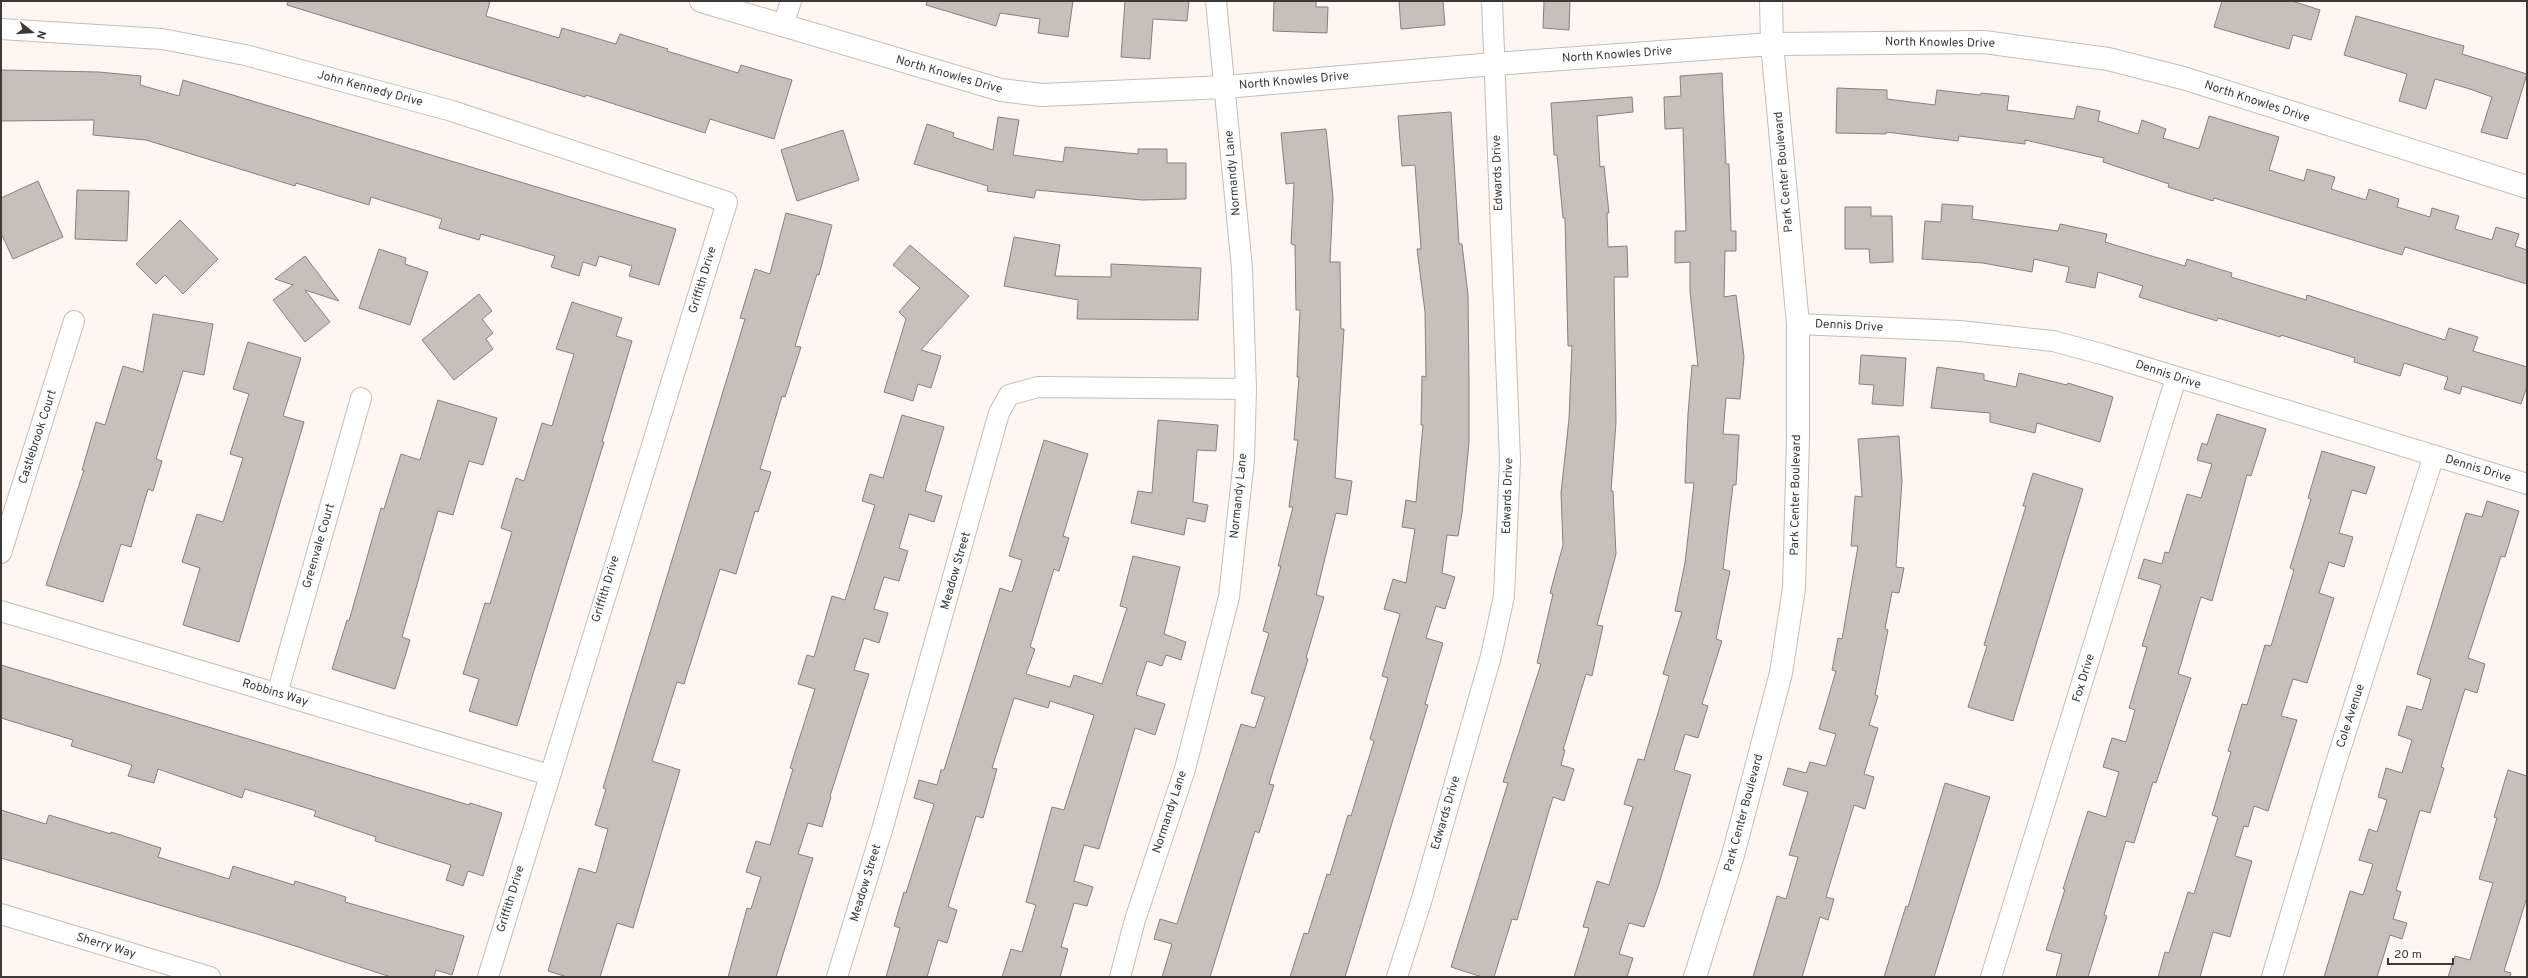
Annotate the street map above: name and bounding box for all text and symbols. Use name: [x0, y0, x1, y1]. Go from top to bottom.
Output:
north arrow: [12, 12, 52, 52]
text: N: [33, 29, 48, 40]
street label: North Knowles Drive: [1885, 34, 1995, 52]
street label: North Knowles Drive: [1561, 43, 1673, 67]
street label: North Knowles Drive: [894, 52, 1004, 98]
street label: John Kennedy Drive: [315, 67, 425, 111]
street label: North Knowles Drive: [1238, 68, 1350, 94]
street label: North Knowles Drive: [2202, 77, 2312, 127]
street label: Park Center Boulevard: [1771, 111, 1797, 233]
street label: Normandy Lane: [1221, 130, 1245, 216]
street label: Edwards Drive: [1489, 135, 1507, 211]
street label: Griffith Drive: [685, 244, 721, 316]
street label: Dennis Drive: [1815, 316, 1883, 336]
street label: Dennis Drive: [2133, 357, 2203, 393]
street label: Castlebrook Court: [15, 388, 61, 486]
street label: Park Center Boulevard: [1787, 434, 1805, 556]
street label: Dennis Drive: [2443, 451, 2513, 487]
street label: Normandy Lane: [1227, 452, 1251, 540]
street label: Edwards Drive: [1499, 458, 1517, 534]
street label: Greenvale Court: [299, 501, 339, 591]
street label: Meadow Street: [937, 530, 975, 612]
street label: Griffith Drive: [588, 553, 624, 625]
street label: Fox Drive: [2069, 652, 2099, 704]
street label: Robbins Way: [240, 675, 310, 711]
street label: Cole Avenue: [2333, 682, 2369, 750]
street label: Park Center Boulevard: [1721, 752, 1767, 874]
street label: Normandy Lane: [1149, 769, 1191, 855]
street label: Edwards Drive: [1428, 774, 1464, 852]
street label: Meadow Street: [847, 842, 885, 924]
street label: Griffith Drive: [493, 863, 529, 935]
street label: Sherry Way: [74, 929, 138, 963]
scale bar: [2388, 940, 2453, 966]
text: 20 m: [2394, 947, 2422, 963]

